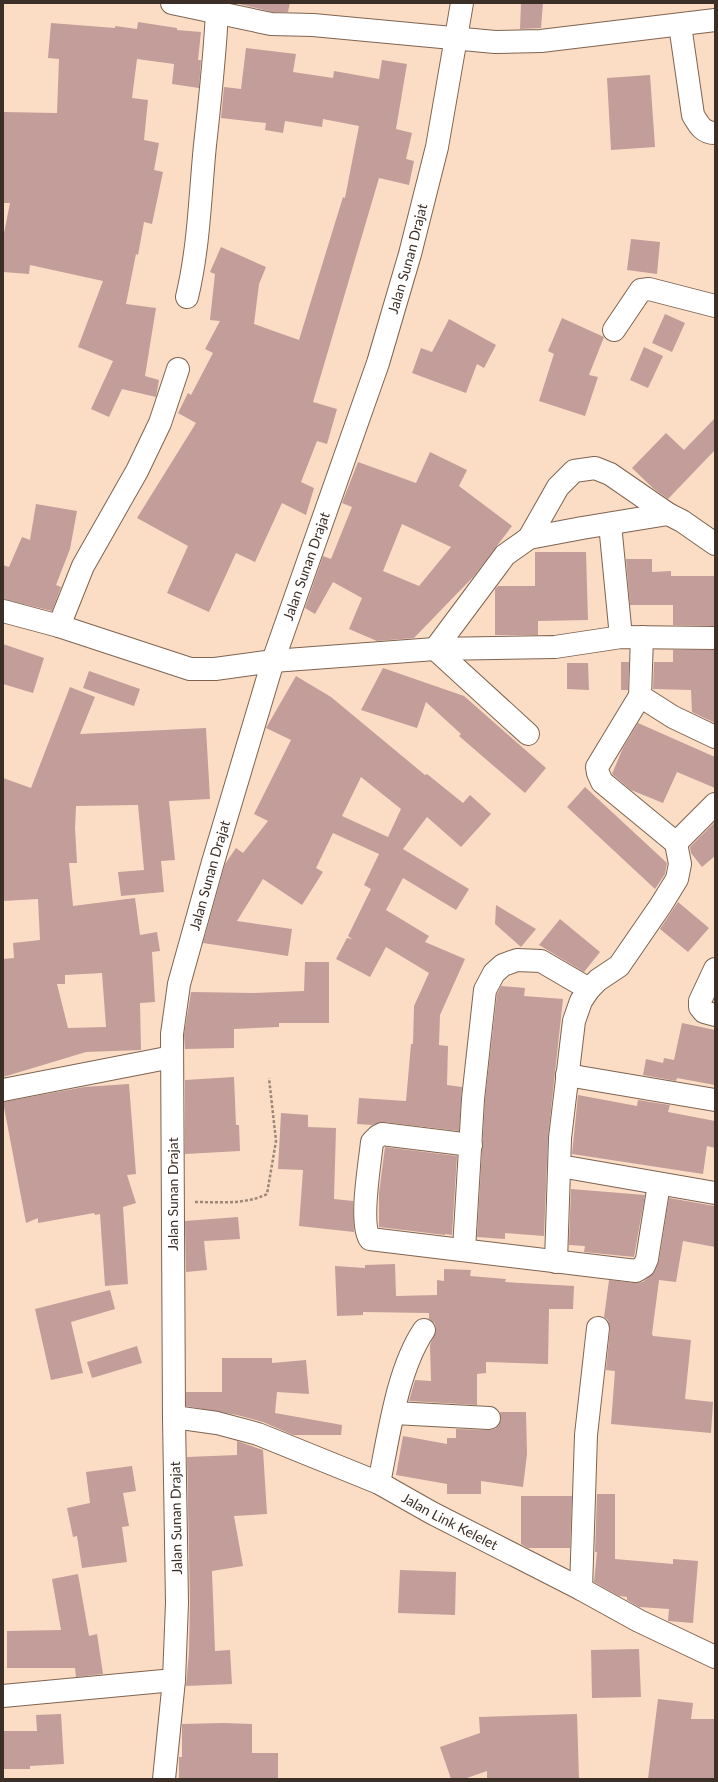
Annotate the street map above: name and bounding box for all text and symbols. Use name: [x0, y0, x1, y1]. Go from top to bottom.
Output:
street label: Jalan Sunan Drajat: [384, 202, 430, 316]
street label: Jalan Sunan Drajat: [279, 510, 333, 622]
street label: Jalan Sunan Drajat: [185, 818, 233, 932]
street label: Jalan Sunan Drajat: [164, 1137, 181, 1251]
street label: Jalan Sunan Drajat: [166, 1461, 185, 1575]
street label: Jalan Link Kelelet: [399, 1489, 501, 1553]

